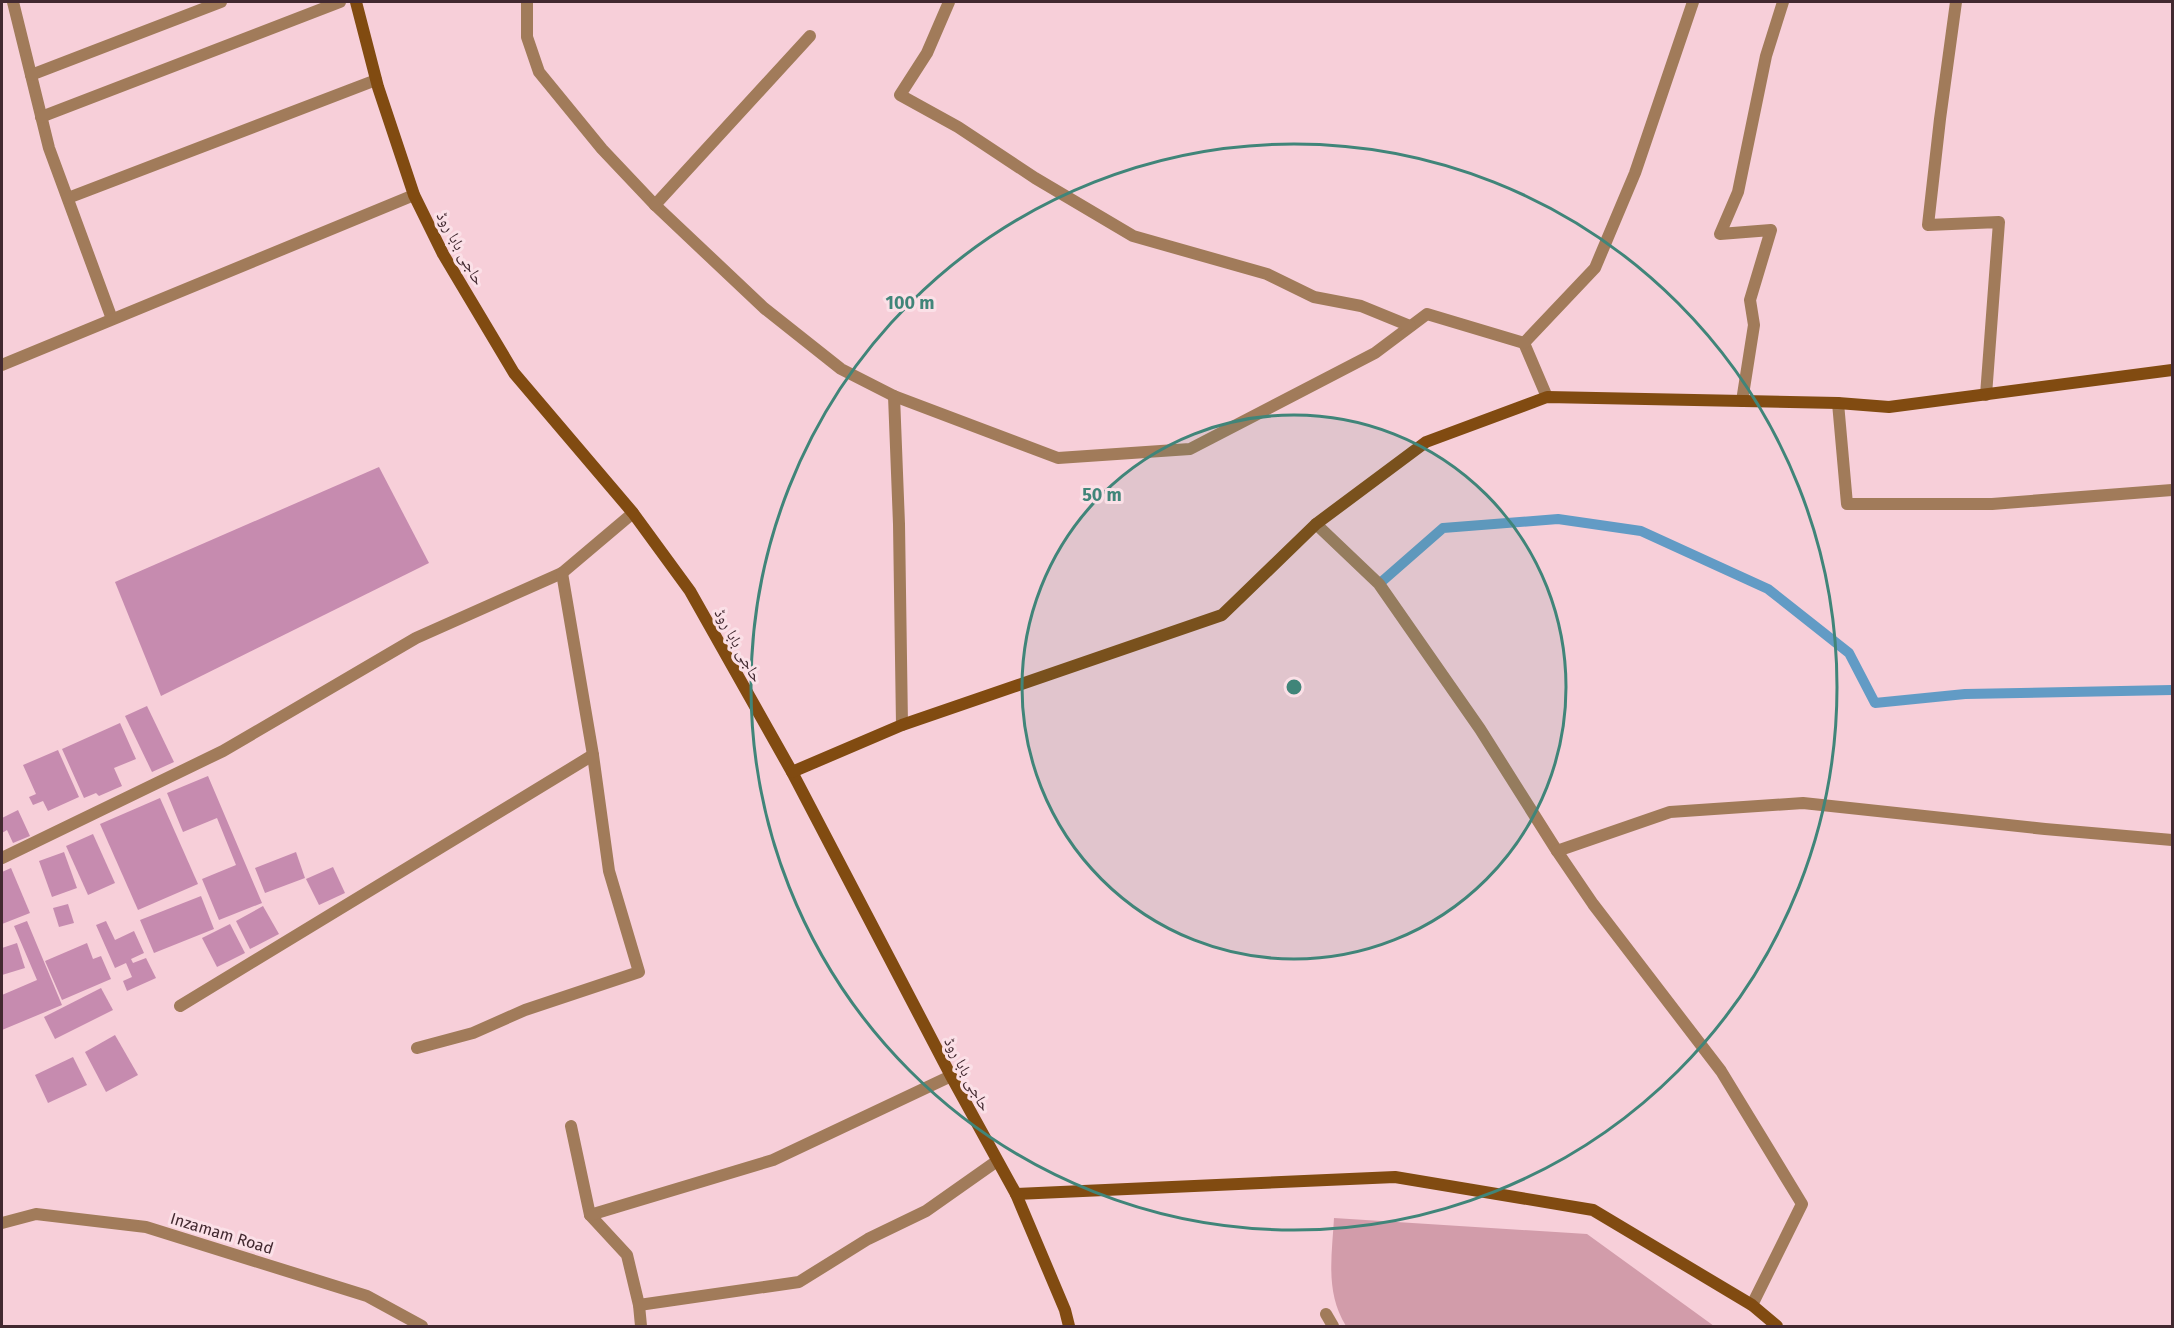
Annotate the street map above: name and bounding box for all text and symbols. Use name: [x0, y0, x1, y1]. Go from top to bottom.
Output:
street label: حاجی بابا روڈ: [432, 208, 489, 289]
text: 100 m: [886, 292, 934, 314]
text: 50 m: [1082, 484, 1122, 506]
street label: حاجی بابا روڈ: [710, 605, 767, 686]
centre of rings: [1284, 677, 1304, 697]
street label: حاجی بابا روڈ: [939, 1034, 995, 1115]
street label: Inzamam Road: [168, 1209, 276, 1258]

